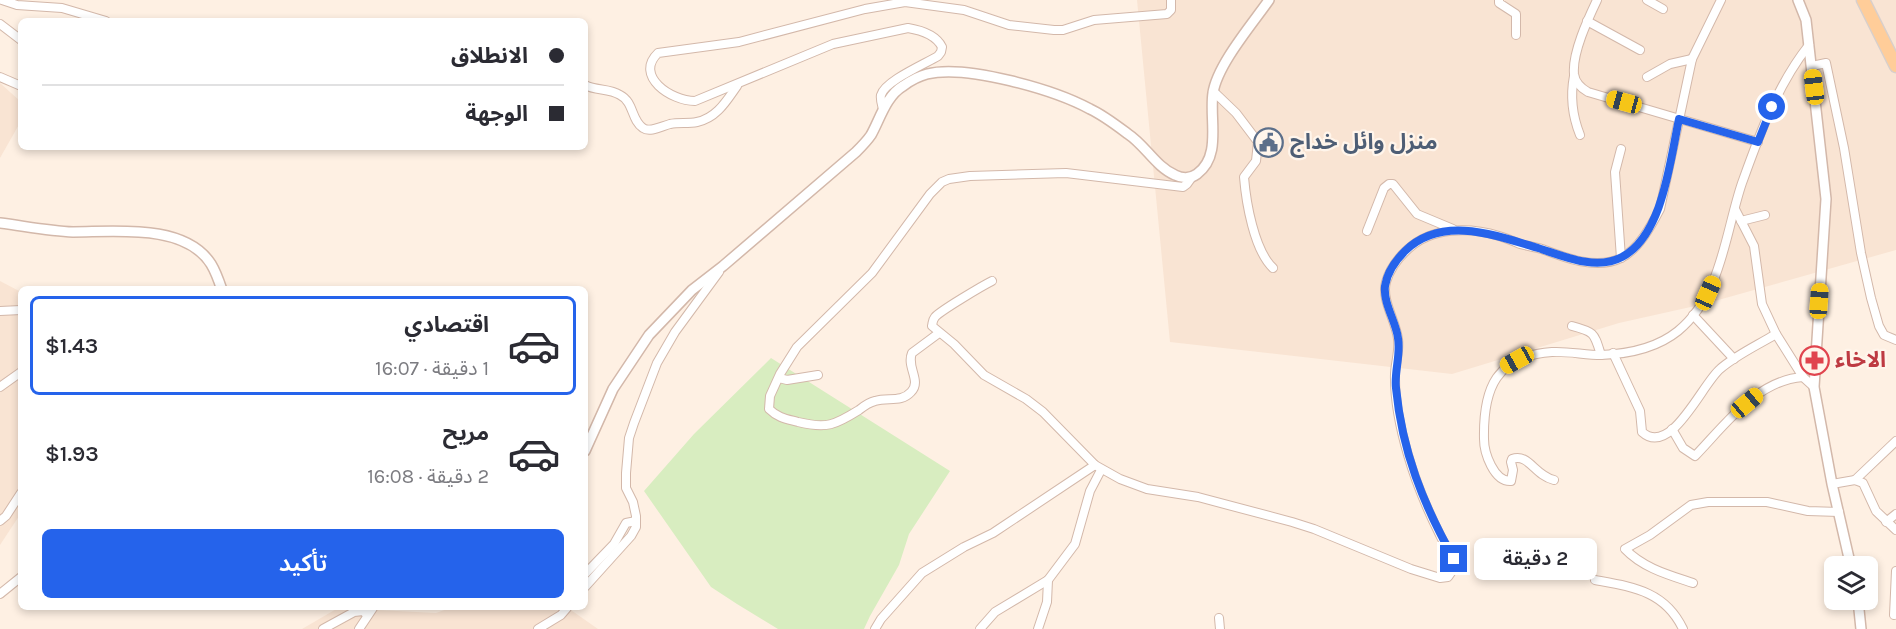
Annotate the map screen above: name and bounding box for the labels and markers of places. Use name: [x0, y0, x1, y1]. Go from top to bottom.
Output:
public building icon: منزل وائل خداج: [1253, 126, 1285, 158]
place label: منزل وائل خداج: [1290, 129, 1437, 158]
pharmacy icon: الاخاء: [1798, 344, 1830, 376]
place label: الاخاء: [1835, 347, 1886, 373]

